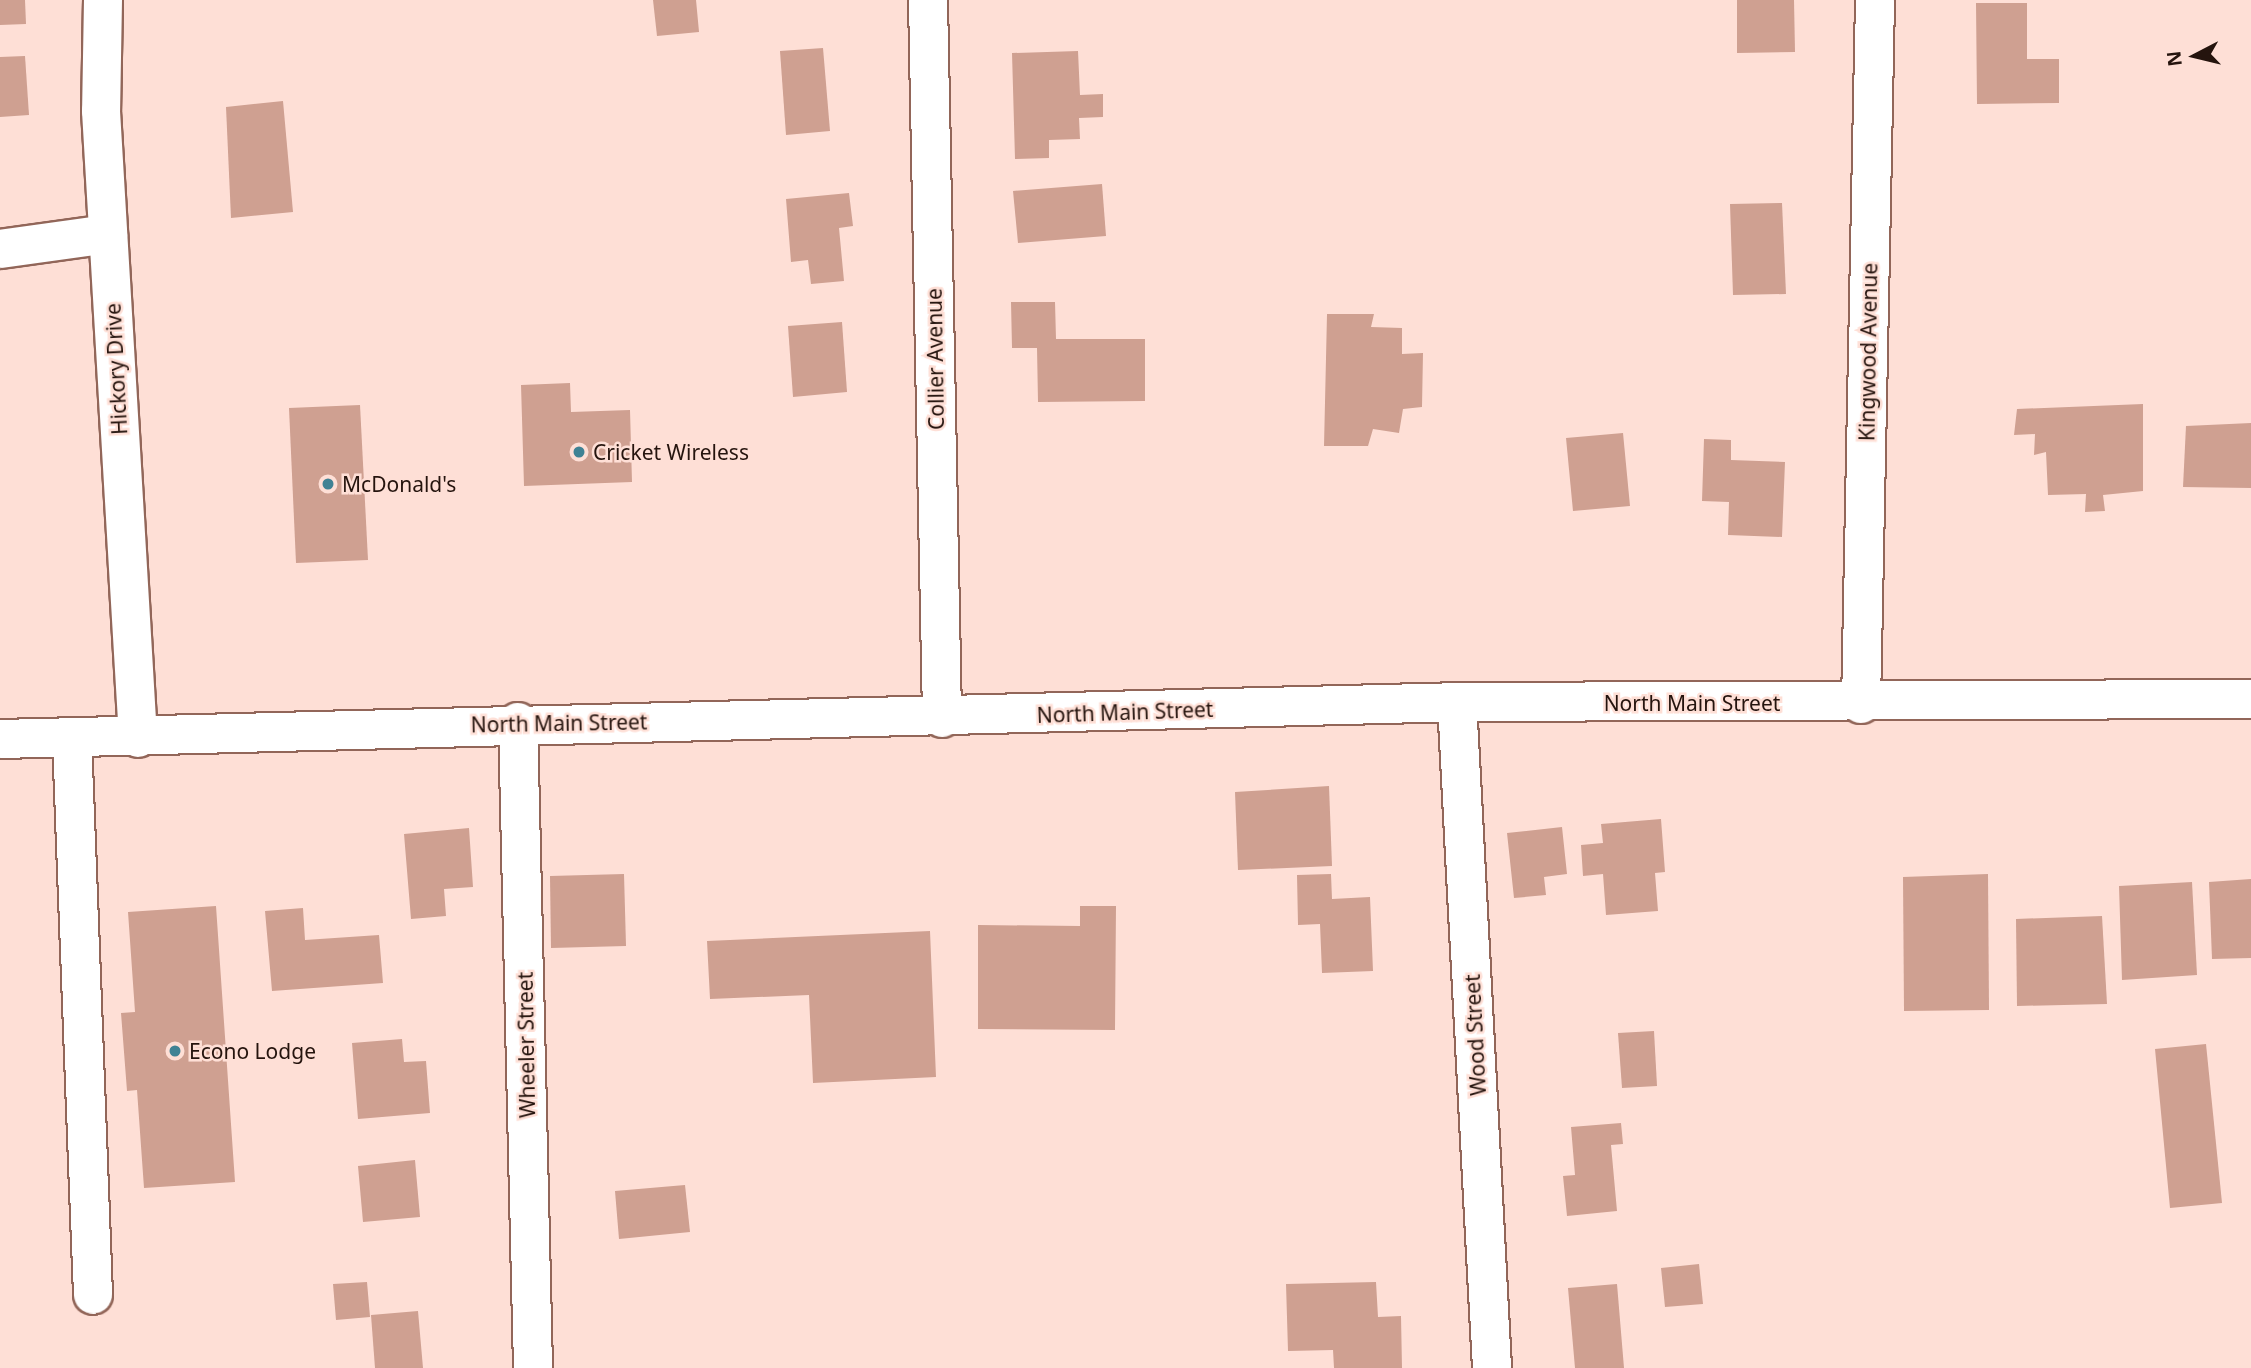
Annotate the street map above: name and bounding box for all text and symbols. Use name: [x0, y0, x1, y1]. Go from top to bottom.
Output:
north arrow: [2160, 21, 2230, 91]
text: N: [2160, 49, 2188, 68]
street label: Kingwood Avenue: [1854, 263, 1882, 441]
street label: Collier Avenue: [921, 288, 949, 430]
street label: Hickory Drive: [100, 303, 132, 435]
place label: Cricket Wireless: [593, 439, 749, 465]
marker: Cricket Wireless: [571, 444, 587, 460]
place label: McDonald's: [342, 471, 456, 497]
marker: McDonald's: [320, 476, 336, 492]
street label: North Main Street: [1604, 690, 1780, 716]
street label: North Main Street: [1036, 696, 1214, 728]
street label: North Main Street: [470, 709, 648, 737]
street label: Wheeler Street: [512, 972, 540, 1118]
street label: Wood Street: [1459, 974, 1491, 1096]
place label: Econo Lodge: [189, 1038, 316, 1064]
marker: Econo Lodge: [167, 1043, 183, 1059]

